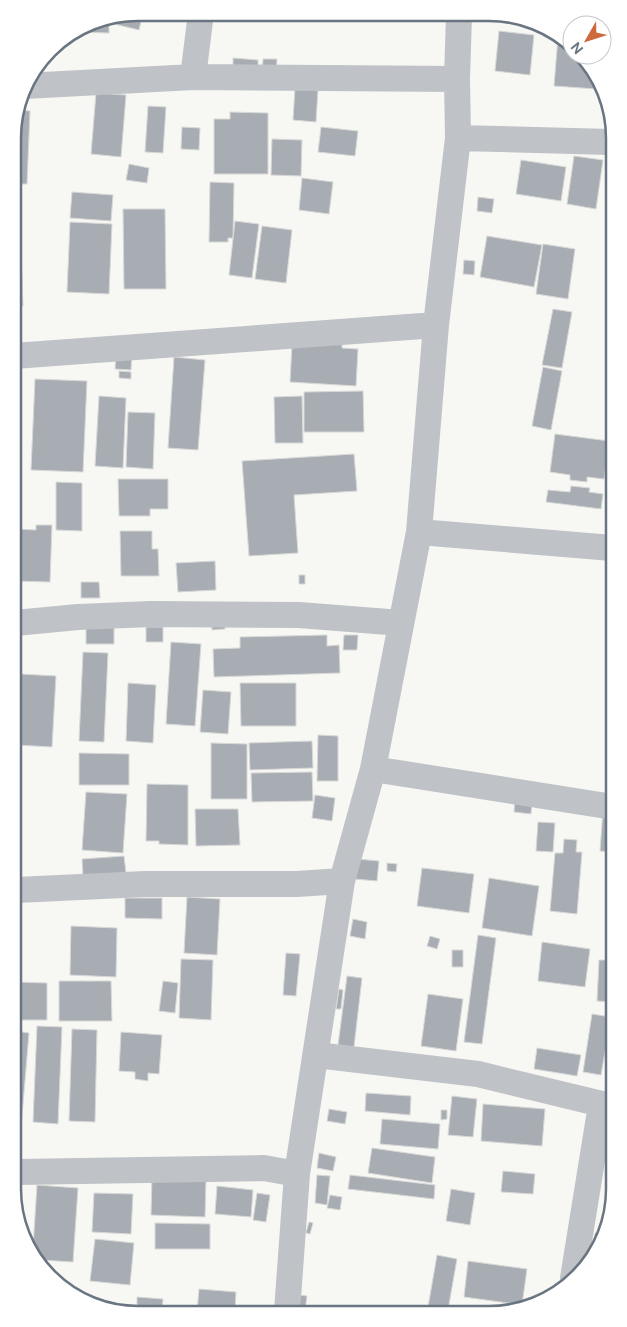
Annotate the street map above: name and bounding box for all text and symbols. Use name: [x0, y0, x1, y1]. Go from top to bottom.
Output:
north arrow: [562, 15, 612, 65]
text: N: [567, 39, 587, 58]

